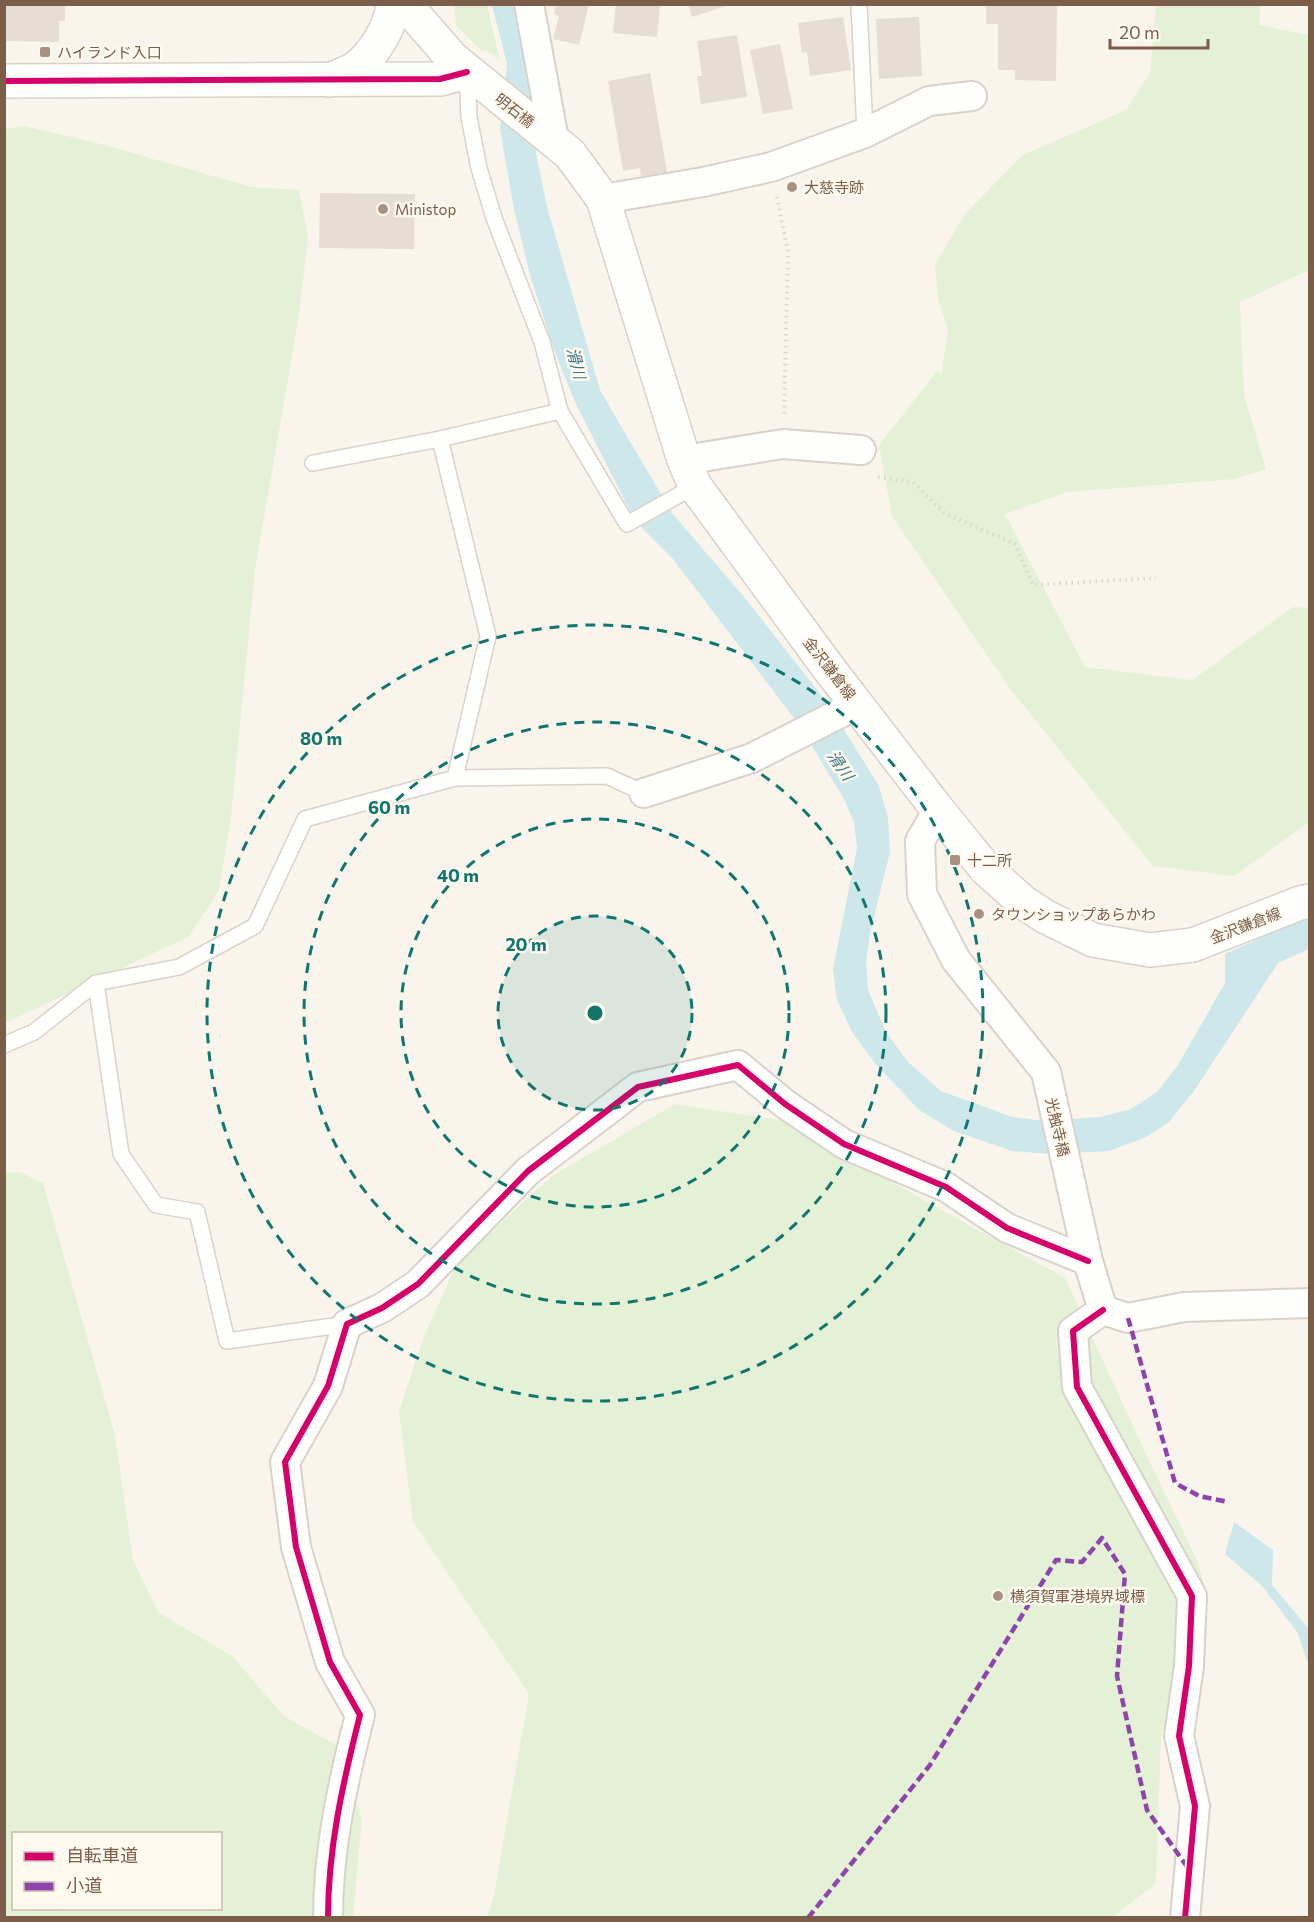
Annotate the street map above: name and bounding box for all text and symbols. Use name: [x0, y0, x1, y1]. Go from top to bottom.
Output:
scale bar: [1110, 12, 1208, 50]
text: 20 m: [1119, 21, 1160, 43]
place label: ハイランド入口: [57, 43, 162, 61]
marker: ハイランド入口: [38, 45, 52, 59]
street label: 明石橋: [492, 89, 538, 131]
place label: 大慈寺跡: [804, 178, 864, 196]
marker: 大慈寺跡: [785, 180, 799, 194]
place label: Ministop: [395, 200, 456, 218]
marker: Ministop: [376, 202, 390, 216]
water label: 滑川: [564, 345, 591, 383]
street label: 金沢鎌倉線: [800, 633, 860, 703]
text: 80 m: [300, 727, 342, 749]
water label: 滑川: [824, 746, 859, 785]
text: 60 m: [368, 796, 410, 818]
place label: 十二所: [967, 851, 1012, 869]
marker: 十二所: [948, 853, 962, 867]
text: 40 m: [437, 864, 479, 886]
street label: 金沢鎌倉線: [1207, 903, 1283, 947]
place label: タウンショップあらかわ: [991, 905, 1156, 923]
marker: タウンショップあらかわ: [972, 907, 986, 921]
text: 20 m: [505, 933, 547, 955]
centre of rings: [585, 1003, 605, 1023]
street label: 光触寺橋: [1042, 1096, 1074, 1158]
place label: 横須賀軍港境界域標: [1010, 1587, 1145, 1605]
marker: 横須賀軍港境界域標: [991, 1589, 1005, 1603]
legend: [12, 1832, 222, 1910]
text: 自転車道: [66, 1844, 138, 1866]
text: 小道: [66, 1874, 102, 1896]

